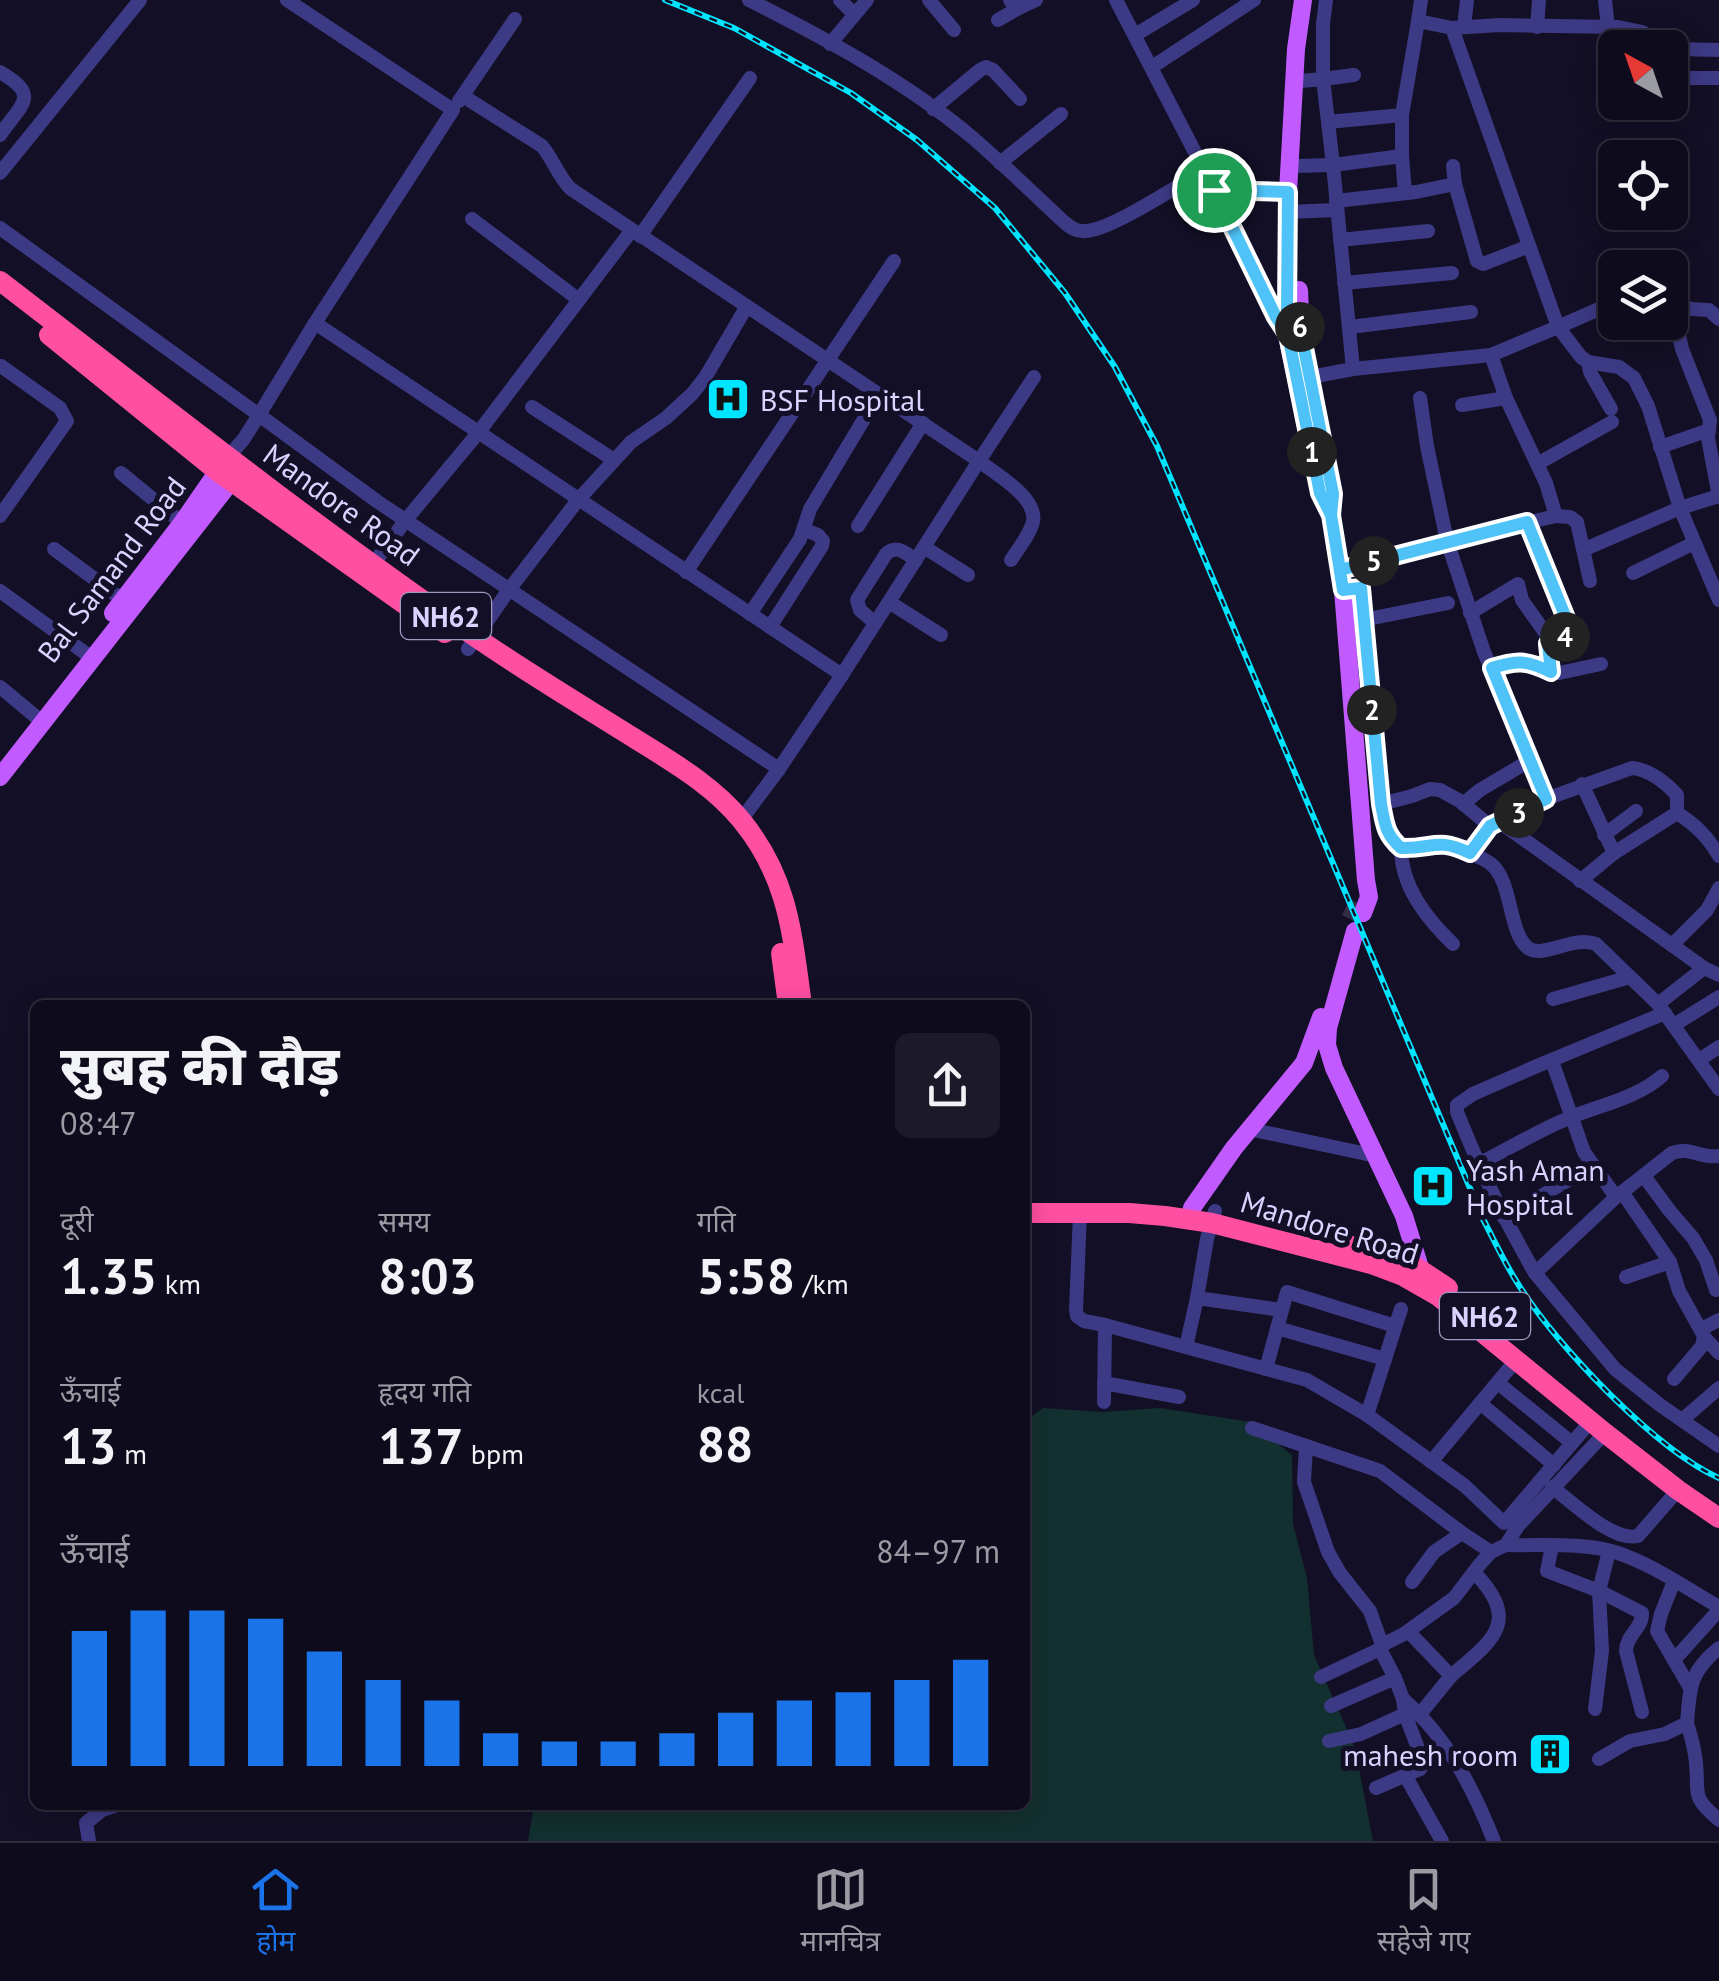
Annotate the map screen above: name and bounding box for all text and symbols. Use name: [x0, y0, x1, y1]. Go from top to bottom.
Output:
north arrow: [1598, 30, 1688, 120]
map controls: [1598, 30, 1688, 340]
button: locate: [1598, 140, 1688, 230]
pin: [1172, 148, 1257, 233]
icon: arrive: [1187, 163, 1242, 218]
button: layers: [1598, 250, 1688, 340]
pin: 6: [1275, 302, 1325, 352]
text: 6: [1292, 308, 1308, 345]
hospital icon: BSF Hospital: [705, 376, 751, 422]
place label: BSF Hospital: [760, 380, 924, 419]
pin: 1: [1287, 427, 1337, 477]
text: 1: [1304, 433, 1320, 470]
street label: Mandore Road: [256, 434, 428, 574]
street label: Bal Samand Road: [28, 468, 194, 670]
pin: 5: [1349, 536, 1399, 586]
text: 5: [1366, 542, 1382, 579]
road number: NH62: [401, 593, 491, 639]
pin: 4: [1540, 612, 1590, 662]
text: 4: [1557, 618, 1573, 655]
pin: 2: [1347, 685, 1397, 735]
text: 2: [1364, 691, 1380, 728]
pin: 3: [1494, 788, 1544, 838]
text: 3: [1511, 794, 1527, 831]
text: सुबह की दौड़: [60, 1029, 340, 1100]
button: share: [895, 1033, 1000, 1138]
text: 08:47: [60, 1102, 137, 1144]
place label: Yash Aman Hospital: [1466, 1150, 1605, 1223]
hospital icon: Yash Aman Hospital: [1410, 1163, 1456, 1209]
street label: Mandore Road: [1236, 1181, 1424, 1273]
text: दूरी: [60, 1203, 94, 1240]
text: समय: [378, 1203, 430, 1240]
text: गति: [697, 1203, 736, 1240]
text: 1.35: [60, 1243, 157, 1308]
text: 8:03: [378, 1243, 477, 1308]
text: 5:58: [697, 1243, 795, 1308]
text: km: [157, 1265, 201, 1302]
text: /km: [795, 1265, 849, 1302]
road number: NH62: [1440, 1293, 1530, 1339]
text: ऊँचाई: [60, 1373, 121, 1410]
text: हृदय गति: [378, 1373, 471, 1410]
text: kcal: [697, 1374, 744, 1411]
text: 88: [697, 1411, 753, 1476]
text: 13: [60, 1413, 117, 1478]
text: 137: [378, 1413, 463, 1478]
text: m: [117, 1435, 147, 1472]
text: bpm: [463, 1435, 524, 1472]
text: ऊँचाई: [60, 1530, 129, 1572]
text: 84–97 m: [876, 1530, 1000, 1572]
building icon: mahesh room: [1527, 1731, 1573, 1777]
place label: mahesh room: [1343, 1735, 1518, 1774]
tab: होम: [248, 1862, 303, 1962]
tab: मानचित्र: [800, 1862, 880, 1962]
tab: सहेजे गए: [1377, 1862, 1471, 1962]

